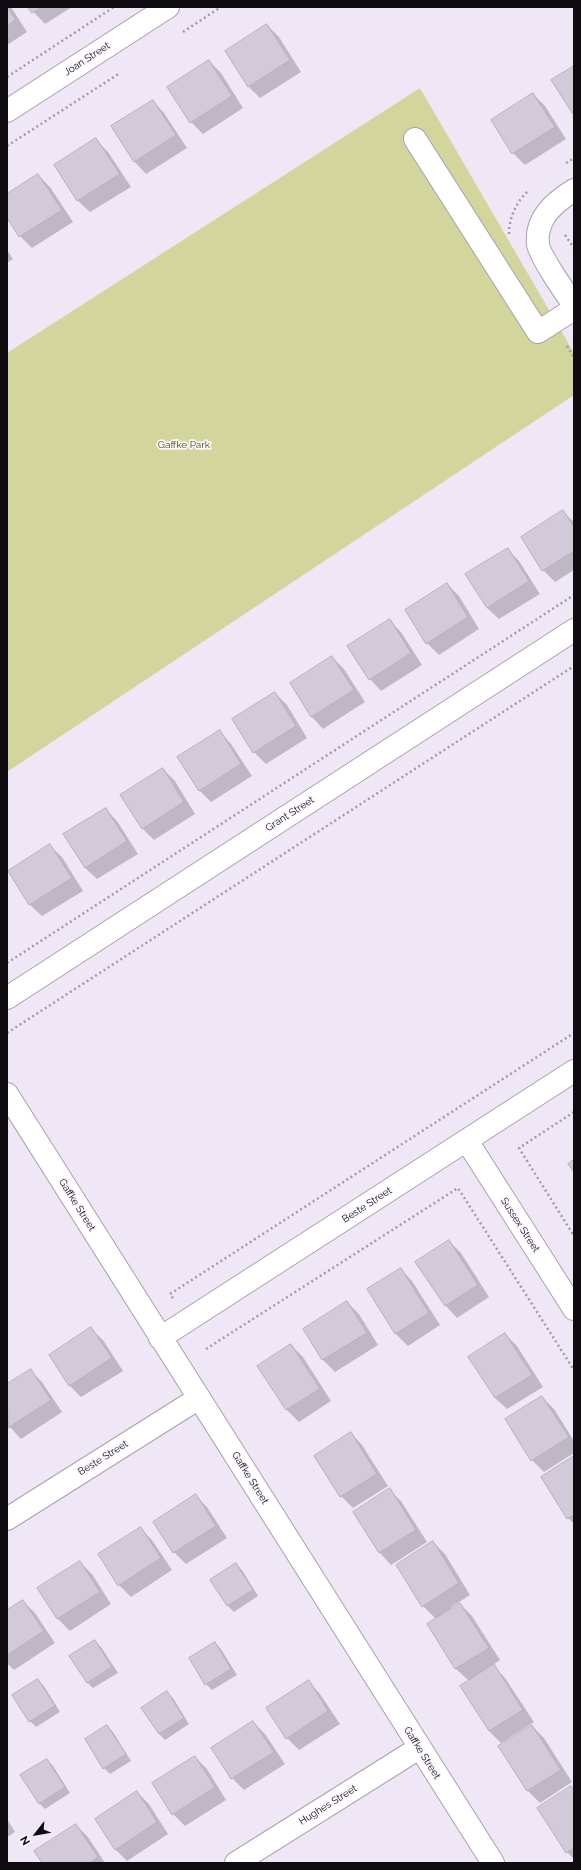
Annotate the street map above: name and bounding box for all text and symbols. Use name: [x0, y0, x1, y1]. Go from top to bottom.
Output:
street label: Joan Street: [62, 40, 112, 78]
park label: Gaffke Park: [158, 439, 210, 451]
street label: Grant Street: [263, 794, 317, 834]
street label: Gaffke Street: [56, 1177, 98, 1233]
street label: Beste Street: [340, 1185, 394, 1225]
street label: Sussex Street: [498, 1195, 542, 1255]
street label: Beste Street: [76, 1438, 130, 1478]
street label: Gaffke Street: [229, 1450, 271, 1506]
street label: Gaffke Street: [401, 1725, 443, 1781]
street label: Hughes Street: [297, 1782, 359, 1828]
north arrow: [16, 1814, 56, 1854]
text: N: [18, 1833, 33, 1847]

